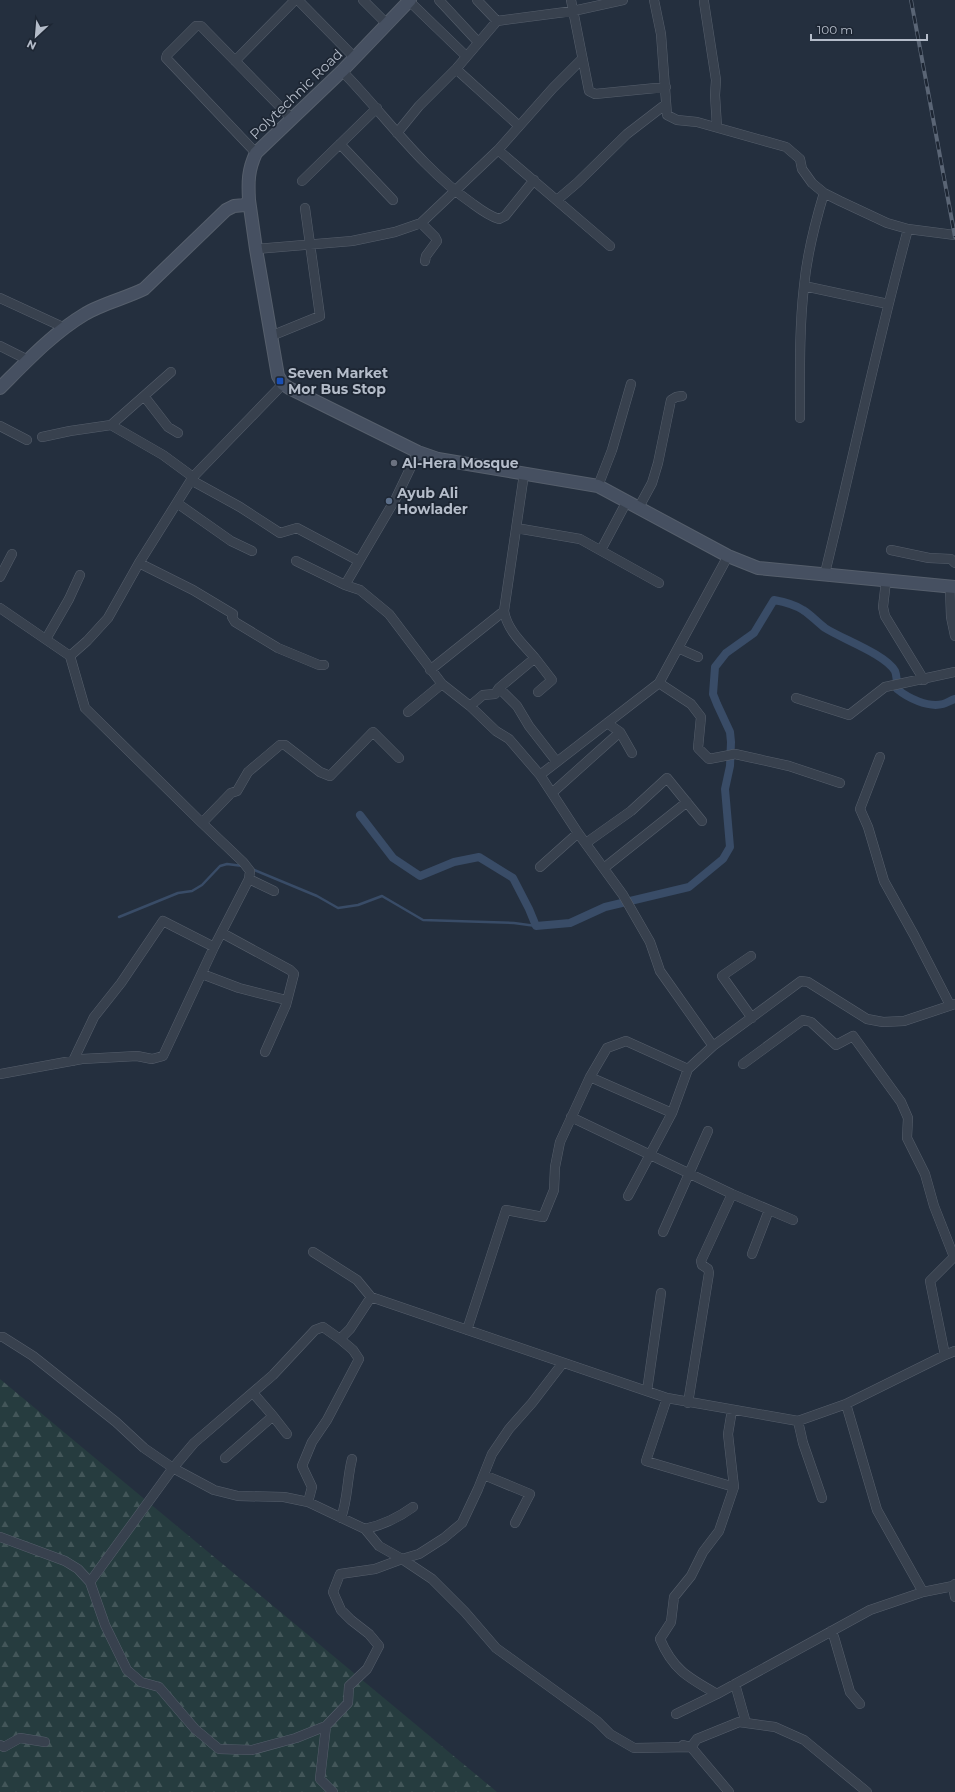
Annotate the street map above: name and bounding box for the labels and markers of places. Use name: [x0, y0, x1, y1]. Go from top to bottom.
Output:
place label: Seven Market Mor Bus Stop: [288, 364, 388, 398]
marker: Seven Market Mor Bus Stop: [275, 376, 285, 386]
place label: Al-Hera Mosque: [401, 454, 519, 472]
marker: Al-Hera Mosque: [389, 458, 399, 468]
place label: Ayub Ali Howlader: [396, 484, 468, 518]
marker: Ayub Ali Howlader: [384, 496, 394, 506]

